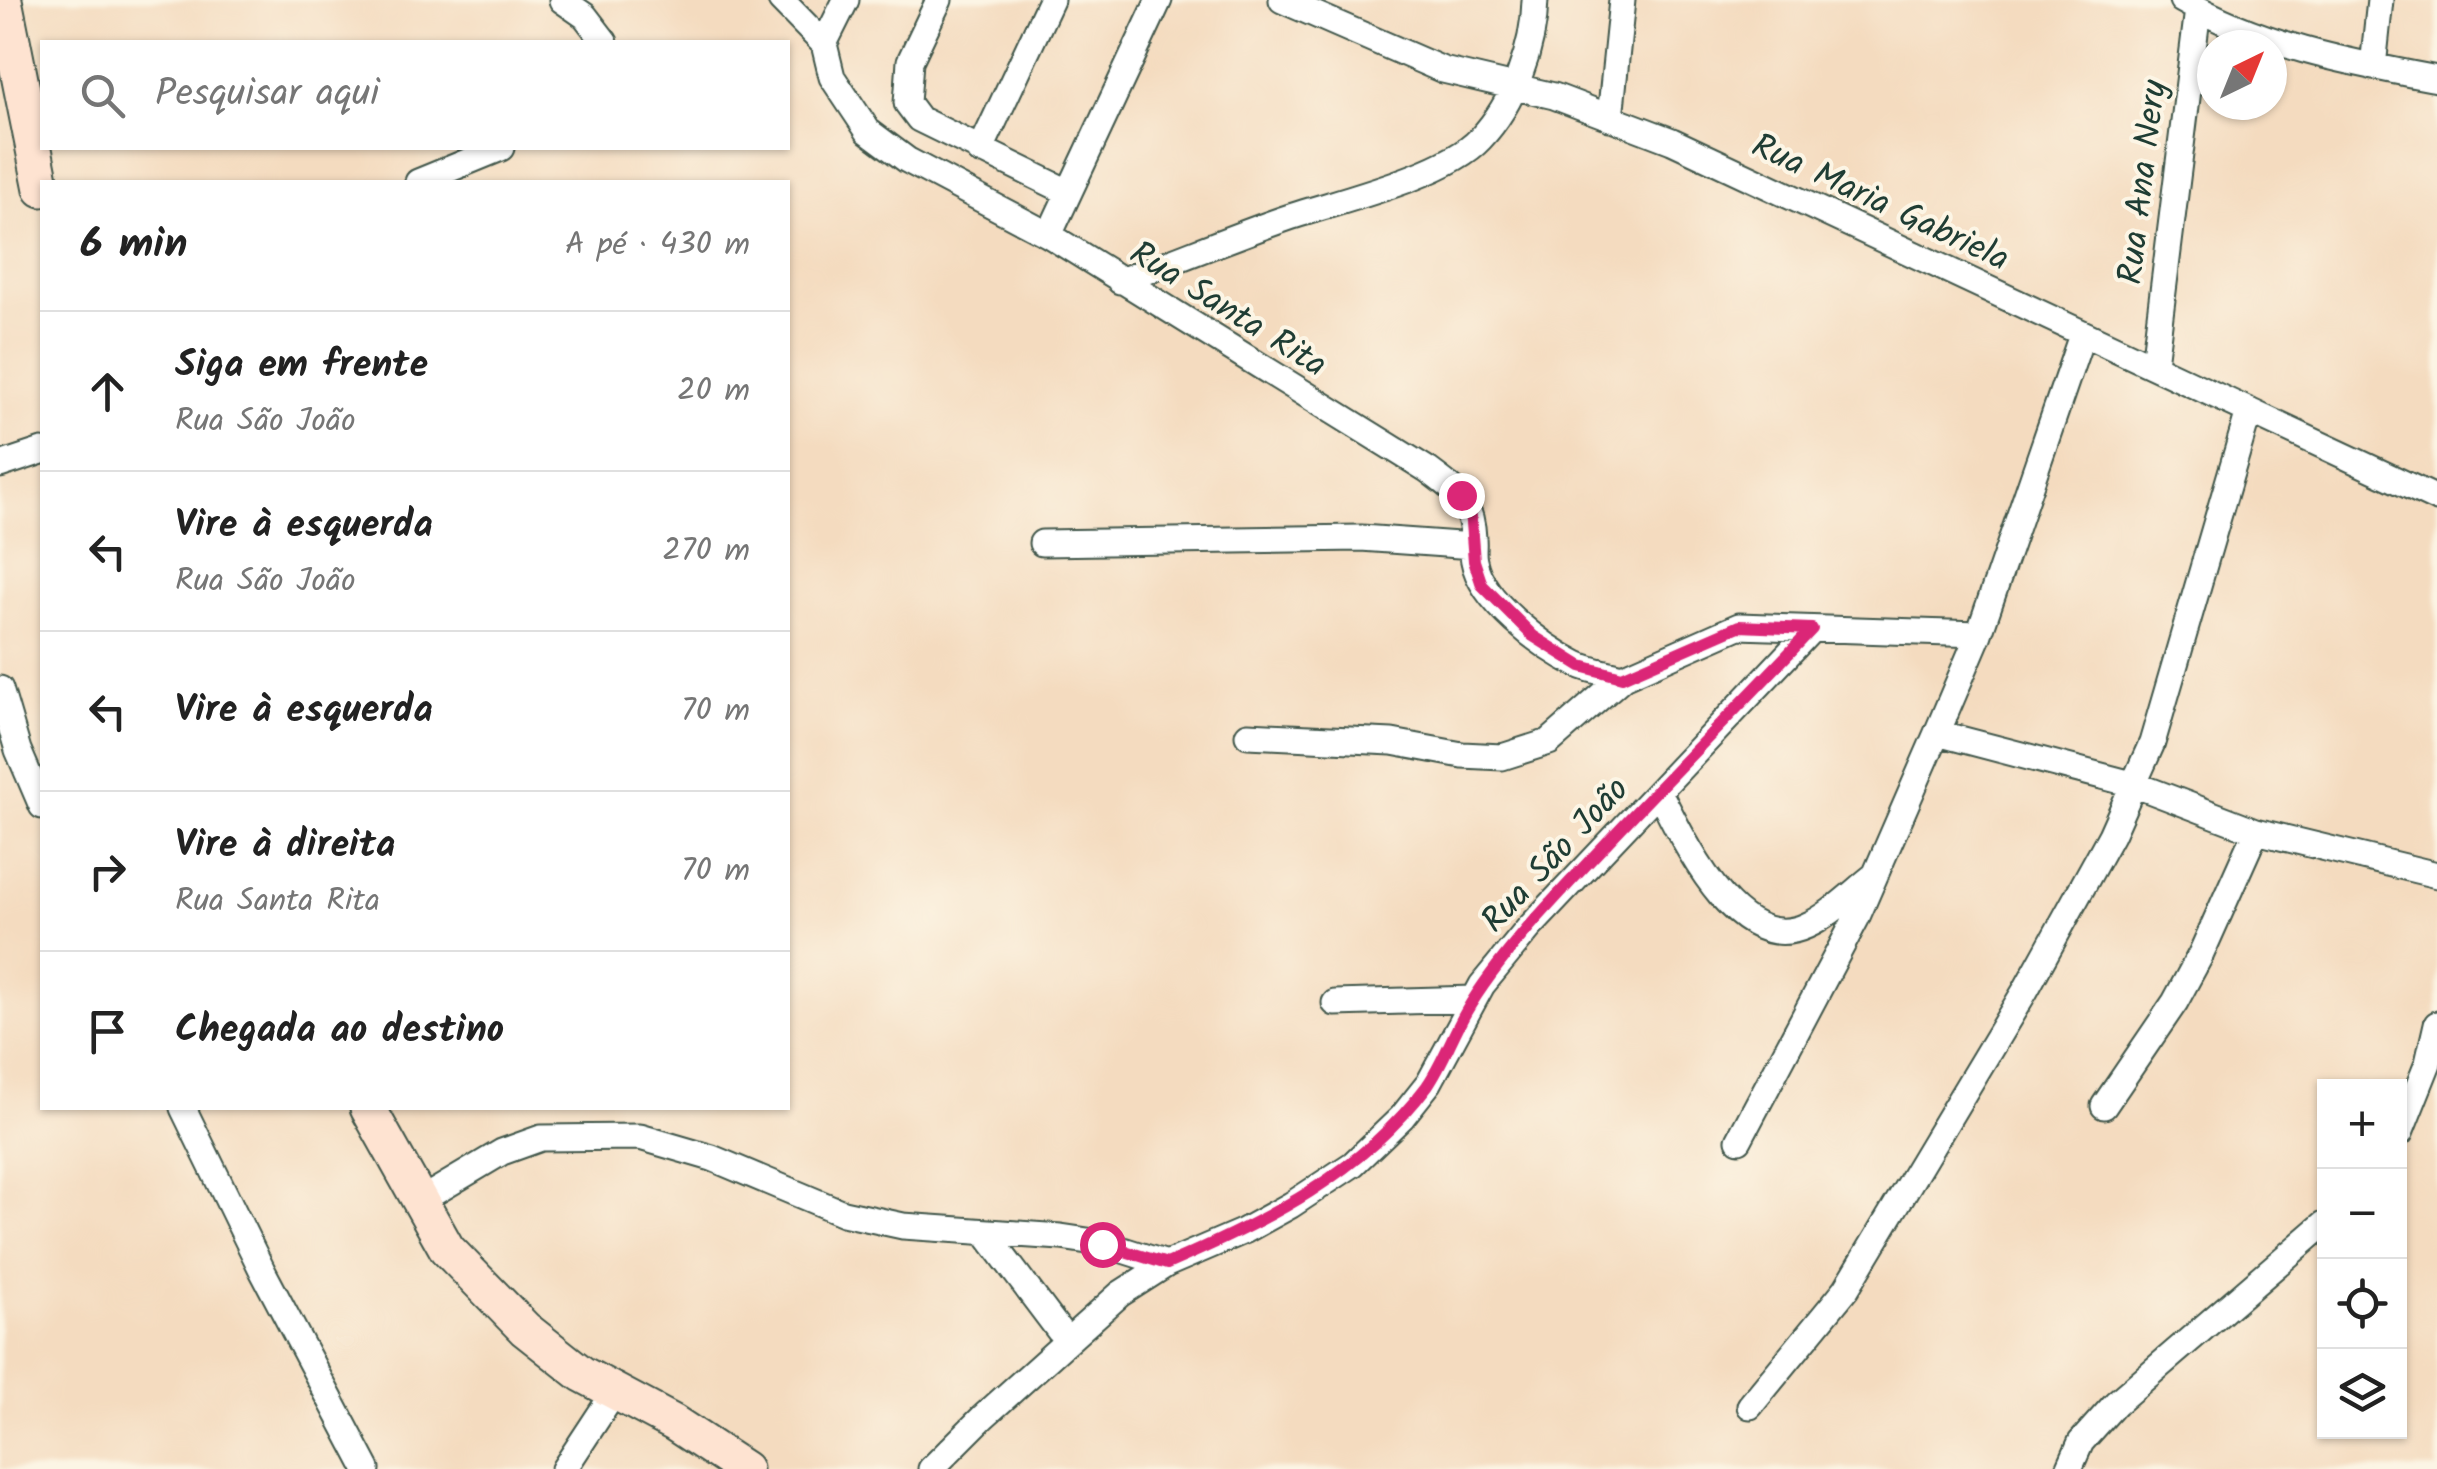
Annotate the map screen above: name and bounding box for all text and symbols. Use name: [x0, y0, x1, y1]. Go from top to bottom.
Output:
north arrow: [2197, 30, 2287, 120]
search box: [40, 40, 790, 150]
text: Pesquisar aqui: [155, 65, 379, 125]
icon: search: [75, 68, 130, 123]
street label: Rua Ana Nery: [2104, 76, 2184, 288]
street label: Rua Maria Gabriela: [1741, 119, 2018, 288]
text: 6 min: [80, 212, 188, 279]
text: A pé · 430 m: [565, 220, 750, 271]
street label: Rua Santa Rita: [1118, 227, 1337, 394]
text: Siga em frente: [175, 336, 428, 396]
icon: ahead: [80, 364, 135, 419]
text: 20 m: [677, 366, 750, 417]
text: Rua São João: [175, 396, 355, 447]
route end: [1439, 473, 1485, 519]
text: Vire à esquerda: [175, 496, 433, 556]
icon: left: [80, 524, 135, 579]
text: 270 m: [662, 526, 750, 577]
text: Rua São João: [175, 556, 355, 607]
text: Vire à esquerda: [175, 681, 433, 741]
icon: left: [80, 684, 135, 739]
text: 70 m: [681, 686, 750, 737]
street label: Rua São João: [1468, 765, 1644, 947]
text: Vire à direita: [175, 816, 395, 876]
icon: right: [80, 844, 135, 899]
text: 70 m: [681, 846, 750, 897]
text: Rua Santa Rita: [175, 876, 380, 927]
text: Chegada ao destino: [175, 1001, 504, 1061]
icon: arrive: [80, 1004, 135, 1059]
map controls: [2317, 1079, 2407, 1439]
button: +: [2317, 1079, 2407, 1169]
button: −: [2317, 1169, 2407, 1259]
route start: [1080, 1222, 1126, 1268]
button: locate: [2317, 1259, 2407, 1349]
button: layers: [2317, 1349, 2407, 1439]

